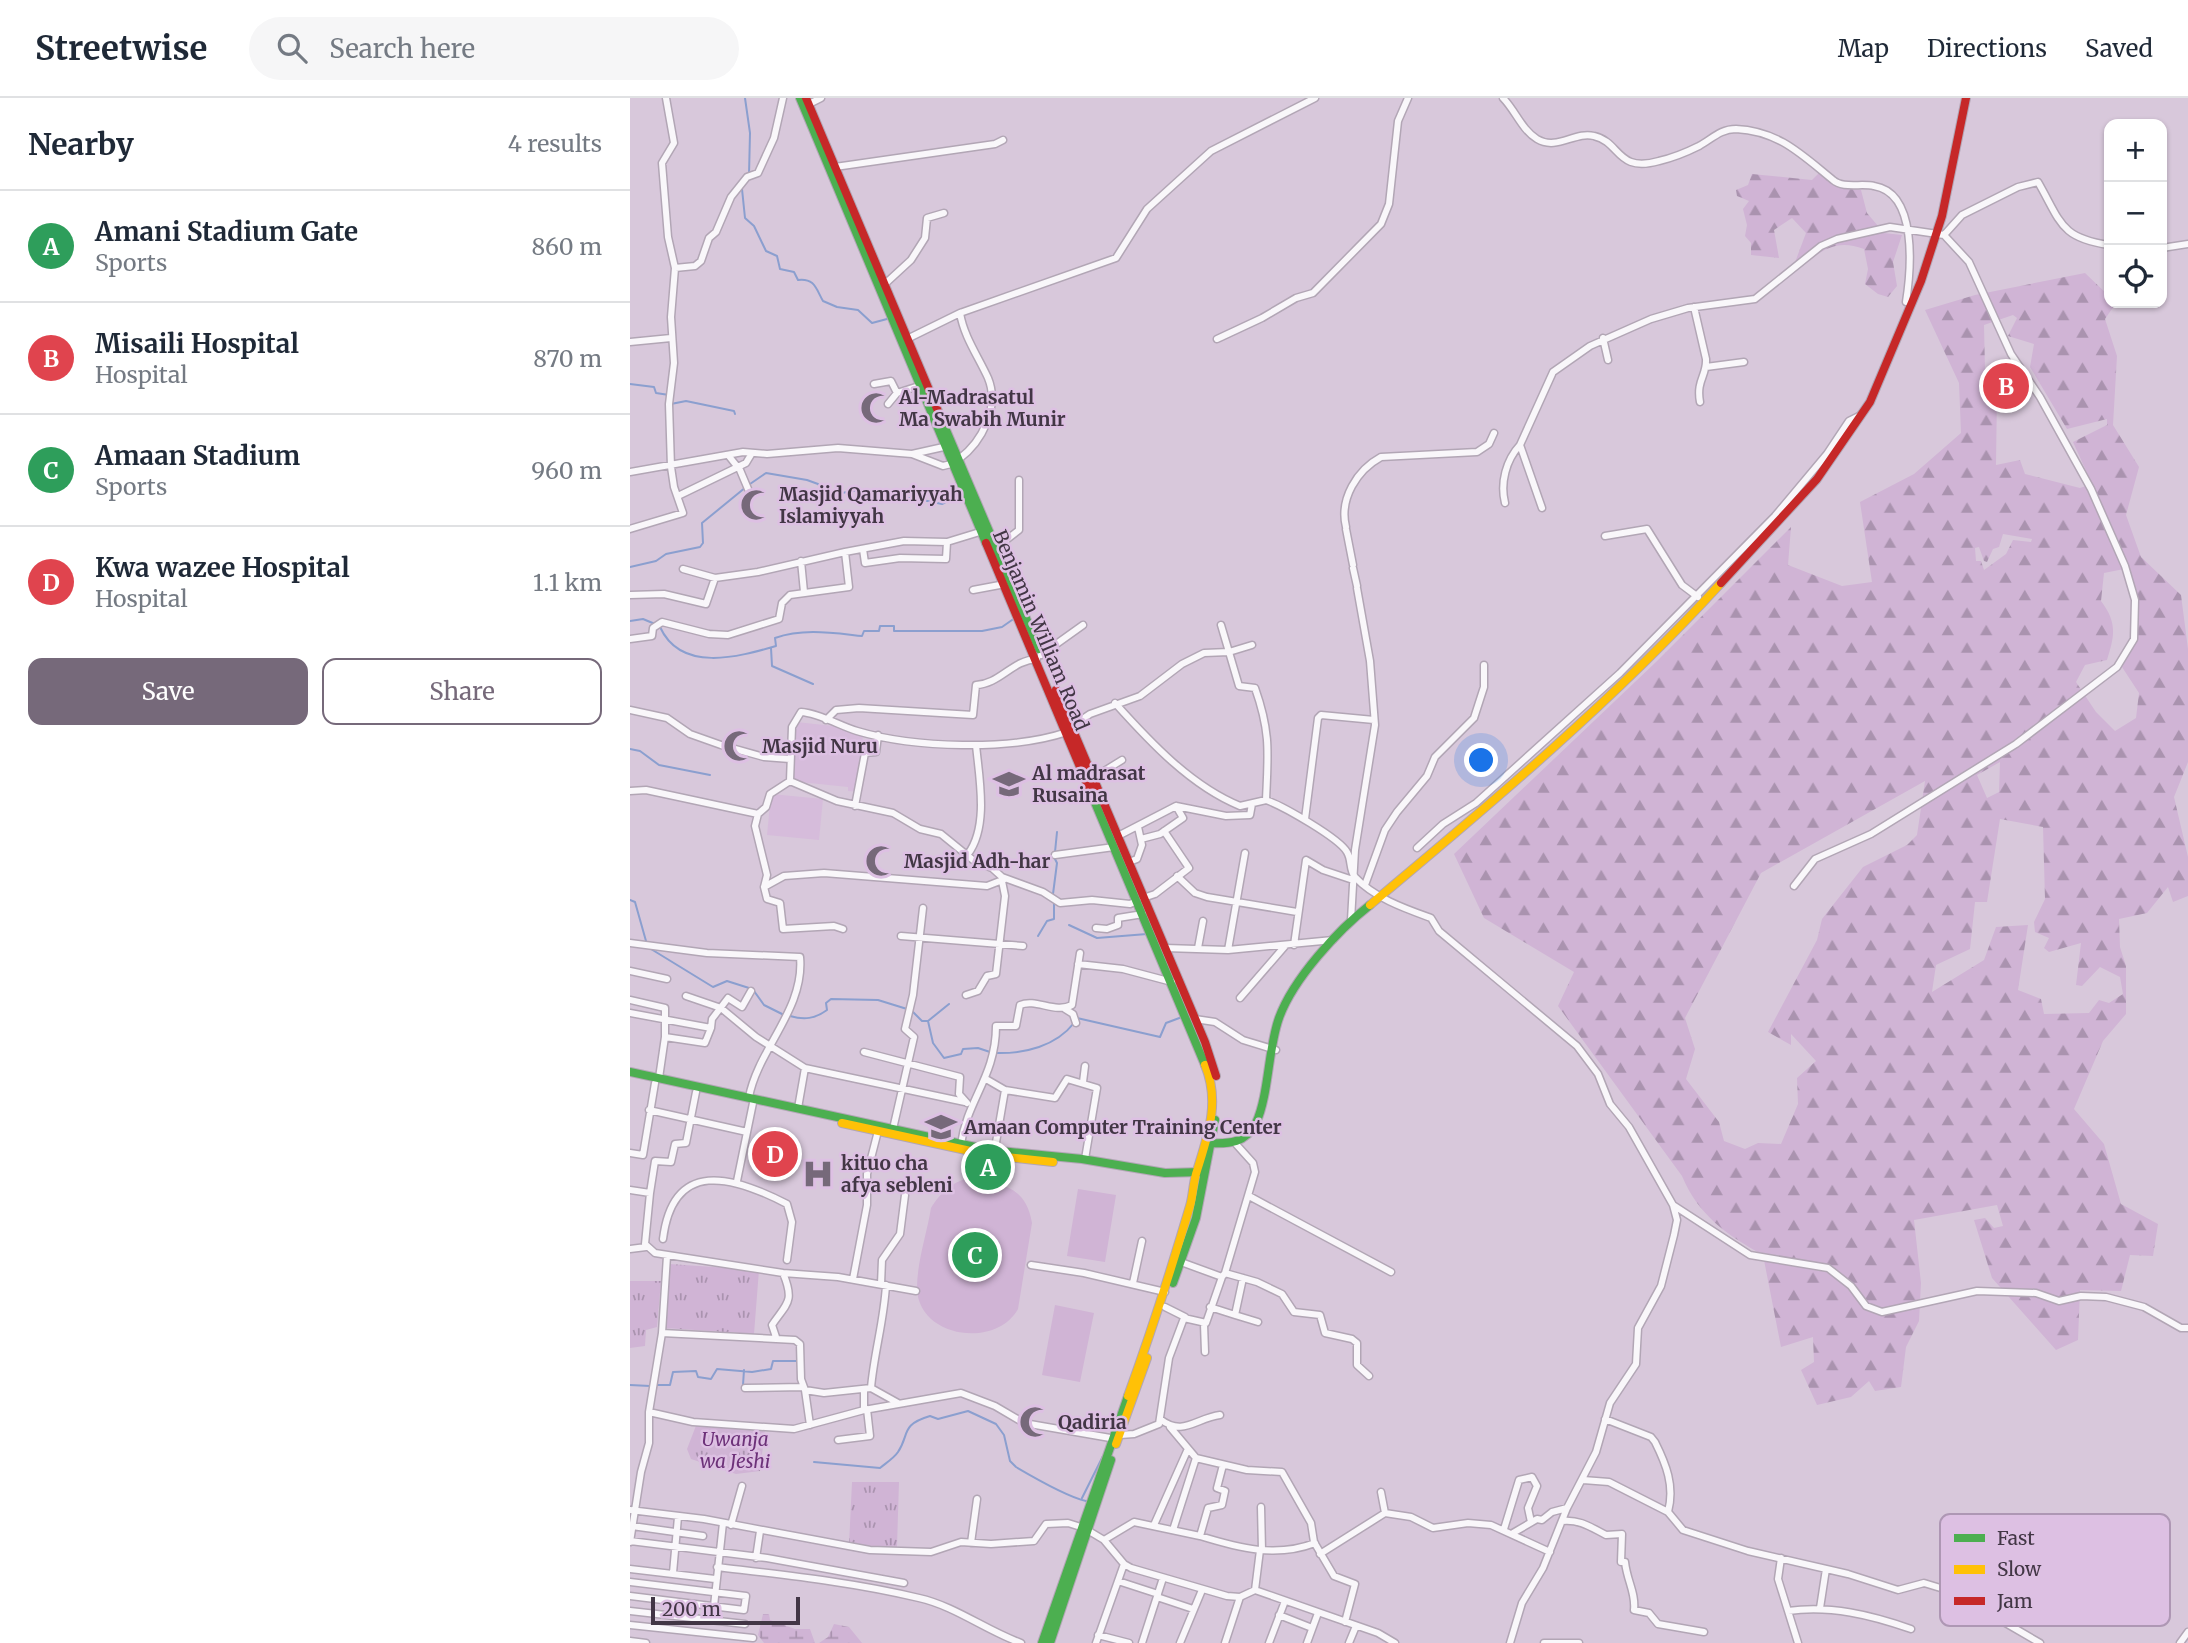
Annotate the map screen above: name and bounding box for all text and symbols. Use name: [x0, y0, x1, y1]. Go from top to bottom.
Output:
search box: [249, 17, 739, 80]
text: Streetwise: [35, 28, 207, 69]
icon: search: [273, 29, 311, 67]
text: Search here: [329, 32, 475, 65]
text: Map: [1838, 33, 1889, 64]
text: Directions: [1927, 33, 2047, 64]
text: Saved: [2085, 33, 2153, 64]
map controls: [2104, 119, 2167, 308]
button: +: [2104, 119, 2167, 182]
text: Nearby: [28, 125, 134, 163]
text: 4 results: [508, 129, 602, 158]
button: −: [2104, 182, 2167, 245]
text: Amani Stadium Gate: [95, 215, 358, 248]
text: A: [43, 232, 59, 261]
text: 860 m: [531, 232, 602, 261]
button: locate: [2104, 245, 2167, 308]
text: Sports: [95, 248, 167, 277]
text: Misaili Hospital: [95, 327, 299, 360]
text: B: [43, 344, 59, 373]
text: 870 m: [533, 344, 602, 373]
text: Hospital: [95, 360, 188, 389]
pin: B: [1983, 360, 2029, 412]
place label: Al-Madrasatul Ma Swabih Munir: [898, 385, 1066, 431]
mosque icon: Al-Madrasatul Ma Swabih Munir: [859, 391, 893, 425]
text: Amaan Stadium: [95, 439, 300, 472]
text: C: [43, 456, 59, 485]
text: 960 m: [531, 456, 602, 485]
text: Sports: [95, 472, 167, 501]
place label: Masjid Qamariyyah Islamiyyah: [779, 482, 963, 528]
mosque icon: Masjid Qamariyyah Islamiyyah: [739, 488, 773, 522]
street label: Benjamin William Road: [988, 526, 1094, 734]
text: Kwa wazee Hospital: [95, 551, 350, 584]
text: D: [42, 568, 60, 597]
text: 1.1 km: [533, 568, 602, 597]
text: Hospital: [95, 584, 188, 613]
button: Save: [28, 658, 308, 725]
button: Share: [322, 658, 602, 725]
mosque icon: Masjid Nuru: [722, 729, 756, 763]
place label: Masjid Nuru: [762, 734, 878, 758]
your location: [1464, 743, 1498, 777]
place label: Al madrasat Rusaina: [1031, 761, 1146, 807]
school or university icon: Al madrasat Rusaina: [992, 767, 1026, 801]
mosque icon: Masjid Adh-har: [864, 844, 898, 878]
place label: Masjid Adh-har: [904, 849, 1050, 873]
school or university icon: Amaan Computer Training Center: [924, 1110, 958, 1144]
place label: Amaan Computer Training Center: [963, 1115, 1282, 1139]
pin: D: [752, 1128, 798, 1180]
pin: A: [965, 1141, 1011, 1193]
place label: kituo cha afya sebleni: [841, 1151, 953, 1197]
hospital icon: kituo cha afya sebleni: [801, 1157, 835, 1191]
pin: C: [952, 1229, 998, 1281]
mosque icon: Qadiria: [1018, 1405, 1052, 1439]
place label: Qadiria: [1058, 1410, 1127, 1434]
park label: Uwanja wa Jeshi: [700, 1427, 770, 1473]
legend: [1940, 1514, 2170, 1626]
text: Fast: [1997, 1526, 2035, 1550]
text: Slow: [1997, 1557, 2042, 1581]
text: Jam: [1996, 1589, 2033, 1613]
scale bar: [651, 1594, 800, 1626]
text: 200 m: [662, 1597, 721, 1621]

